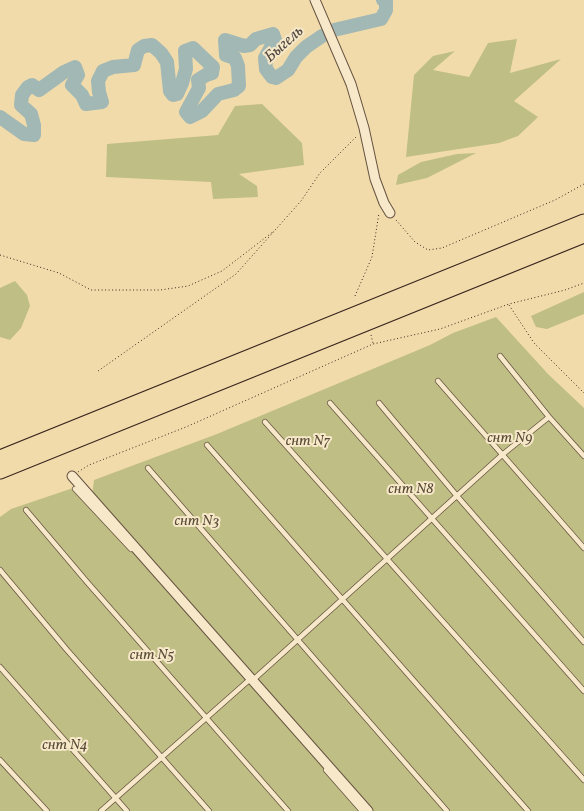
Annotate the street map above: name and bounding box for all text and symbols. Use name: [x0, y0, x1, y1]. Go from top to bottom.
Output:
water label: Быгель: [262, 23, 308, 67]
park label: снт N9: [487, 430, 533, 448]
park label: снт N7: [286, 433, 330, 451]
park label: снт N8: [388, 481, 434, 499]
park label: снт N3: [175, 513, 219, 531]
park label: снт N5: [130, 647, 174, 665]
park label: снт N4: [42, 737, 88, 755]

